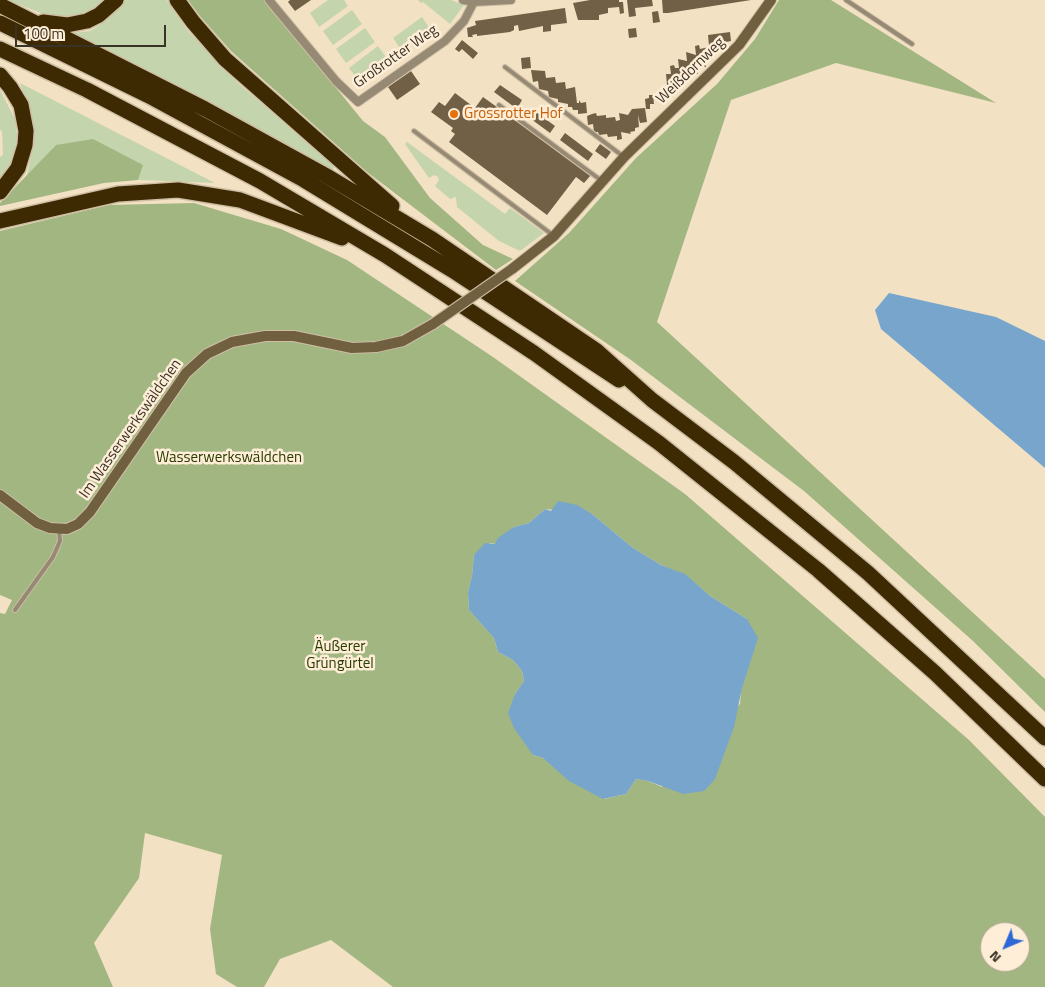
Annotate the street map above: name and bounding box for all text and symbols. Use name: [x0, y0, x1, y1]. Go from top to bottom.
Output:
scale bar: [18, 15, 169, 47]
street label: Großrotter Weg: [350, 21, 442, 93]
text: 100 m: [23, 22, 64, 45]
street label: Weißdornweg: [653, 34, 729, 108]
place label: Grossrotter Hof: [464, 105, 563, 123]
marker: Grossrotter Hof: [448, 108, 460, 120]
street label: Im Wasserwerkswäldchen: [76, 356, 186, 502]
park label: Wasserwerkswäldchen: [156, 449, 302, 467]
park label: Äußerer Grüngürtel: [306, 638, 374, 673]
north arrow: [980, 922, 1030, 972]
text: N: [984, 946, 1006, 968]

